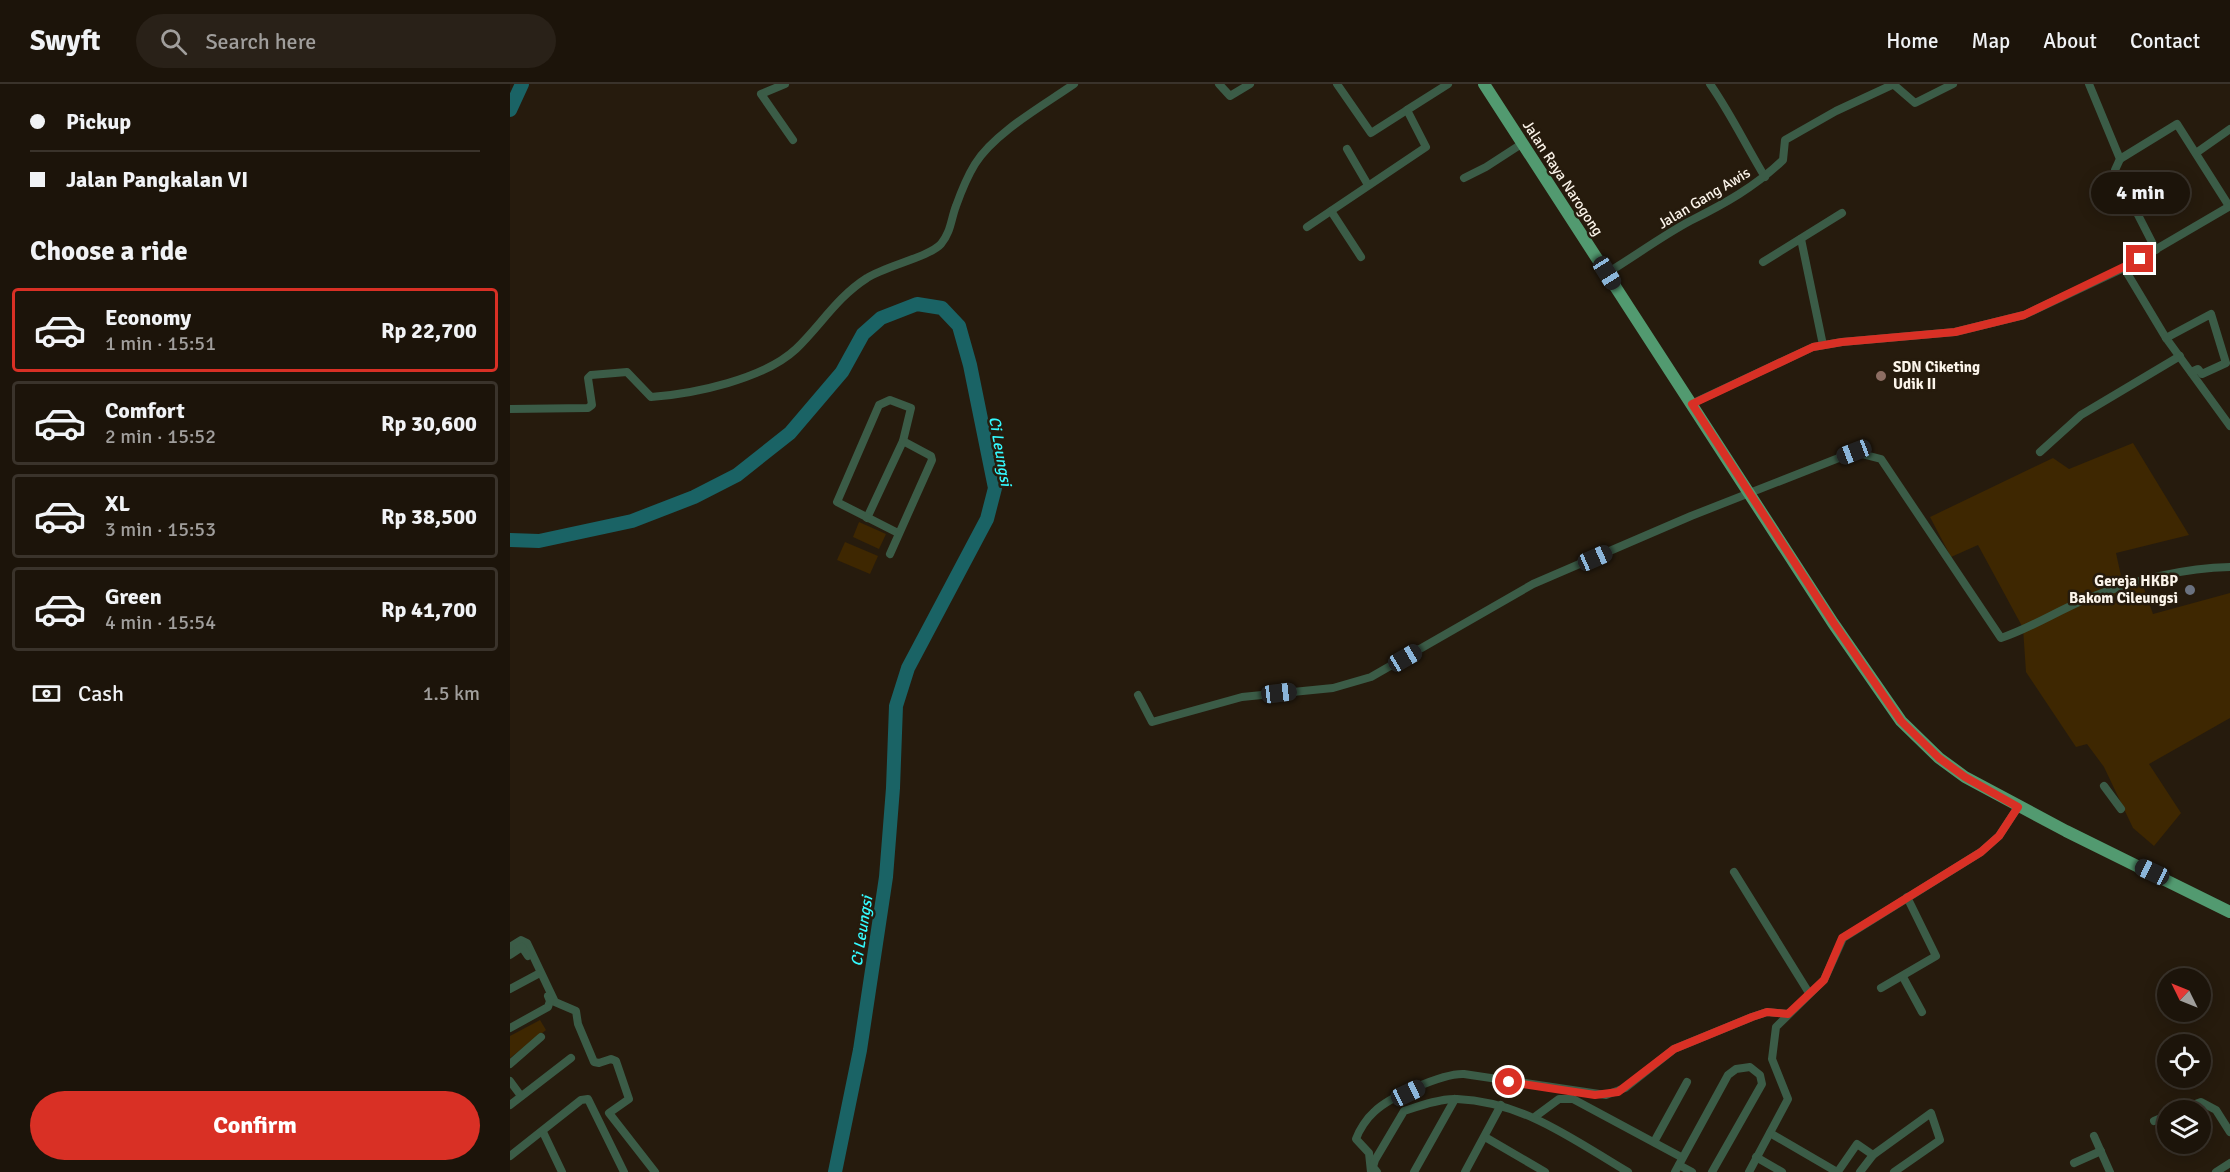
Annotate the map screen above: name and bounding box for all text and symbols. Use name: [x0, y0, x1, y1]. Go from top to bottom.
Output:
search box: [136, 14, 556, 68]
text: Swyft: [30, 24, 100, 58]
icon: search: [157, 25, 190, 58]
text: Search here: [205, 28, 316, 55]
text: Home: [1886, 28, 1939, 54]
text: Map: [1972, 28, 2010, 54]
text: About: [2043, 28, 2097, 54]
text: Contact: [2130, 28, 2200, 54]
text: Pickup: [66, 108, 131, 135]
street label: Jalan Raya Narogong: [1519, 117, 1607, 239]
street label: Jalan Gang Awis: [1654, 163, 1754, 233]
text: Jalan Pangkalan VI: [66, 166, 248, 193]
callout: 4 min: [2090, 172, 2190, 214]
text: 4 min: [2116, 180, 2165, 205]
text: Choose a ride: [30, 235, 188, 268]
route end: [2126, 245, 2153, 272]
car: [1590, 253, 1624, 293]
icon: car: [33, 303, 87, 357]
text: Economy: [105, 304, 191, 331]
text: Rp 22,700: [381, 317, 477, 344]
text: 1 min · 15:51: [105, 331, 216, 356]
place label: SDN Ciketing Udik II: [1893, 358, 1980, 393]
marker: SDN Ciketing Udik II: [1874, 369, 1888, 383]
icon: car: [33, 396, 87, 450]
text: Comfort: [105, 397, 185, 424]
text: Rp 30,600: [381, 410, 477, 437]
water label: Ci Leungsi: [984, 415, 1016, 489]
text: 2 min · 15:52: [105, 424, 216, 449]
car: [1834, 437, 1874, 467]
icon: car: [33, 489, 87, 543]
text: XL: [105, 490, 130, 517]
text: Rp 38,500: [381, 503, 477, 530]
text: 3 min · 15:53: [105, 517, 216, 542]
car: [1575, 542, 1615, 574]
place label: Gereja HKBP Bakom Cileungsi: [2069, 572, 2178, 607]
icon: car: [33, 582, 87, 636]
text: Green: [105, 583, 162, 610]
marker: Gereja HKBP Bakom Cileungsi: [2183, 583, 2197, 597]
text: Rp 41,700: [381, 596, 477, 623]
text: 4 min · 15:54: [105, 610, 216, 635]
car: [1385, 641, 1425, 675]
icon: cash: [30, 677, 63, 710]
text: Cash: [78, 680, 124, 707]
text: 1.5 km: [423, 681, 480, 706]
car: [1260, 682, 1298, 704]
car: [2132, 856, 2172, 888]
water label: Ci Leungsi: [847, 893, 878, 968]
north arrow: [2157, 968, 2211, 1022]
map controls: [2157, 968, 2211, 1154]
button: locate: [2157, 1034, 2211, 1088]
route start: [1495, 1068, 1522, 1095]
car: [1388, 1077, 1428, 1109]
button: Confirm: [30, 1091, 480, 1160]
button: layers: [2157, 1100, 2211, 1154]

